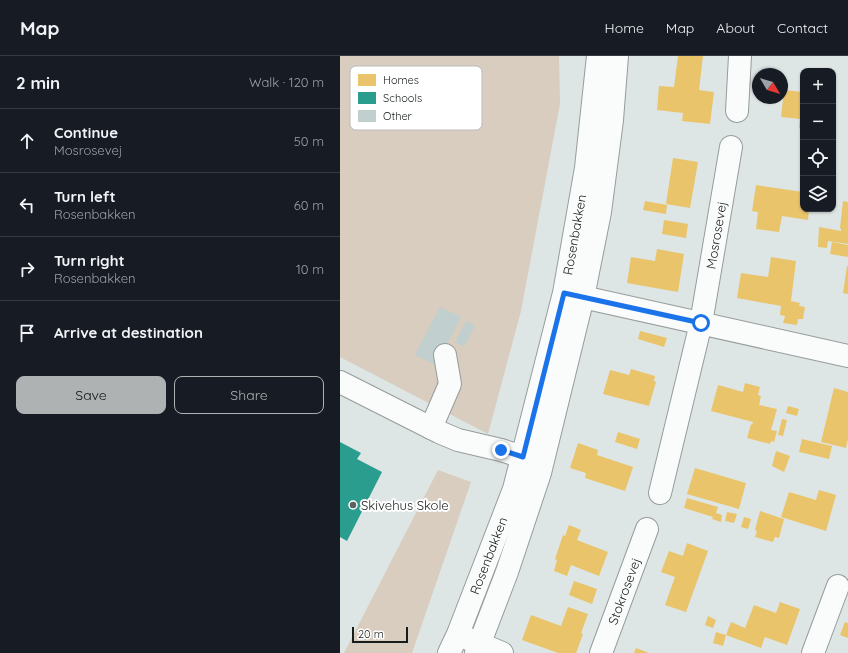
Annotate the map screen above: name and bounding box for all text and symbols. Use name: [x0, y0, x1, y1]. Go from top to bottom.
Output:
text: Map: [20, 16, 59, 40]
text: Home: [605, 19, 644, 37]
text: Map: [666, 19, 694, 37]
text: About: [716, 19, 755, 37]
text: Contact: [777, 19, 828, 37]
legend: [350, 66, 482, 130]
north arrow: [752, 68, 788, 104]
map controls: [800, 68, 836, 212]
button: +: [800, 68, 836, 104]
text: 2 min: [16, 72, 60, 93]
text: Homes: [383, 73, 419, 87]
text: Walk · 120 m: [249, 74, 324, 90]
text: Schools: [383, 91, 422, 105]
button: −: [800, 104, 836, 140]
text: Other: [383, 109, 413, 123]
text: Continue: [54, 123, 118, 142]
icon: ahead: [16, 130, 38, 152]
text: 50 m: [294, 133, 324, 149]
button: locate: [800, 140, 836, 176]
text: Mosrosevej: [54, 142, 122, 158]
button: layers: [800, 176, 836, 212]
text: Turn left: [54, 187, 116, 206]
street label: Rosenbakken: [559, 193, 589, 276]
icon: left: [16, 194, 38, 216]
text: 60 m: [294, 197, 324, 213]
street label: Mosrosevej: [702, 200, 730, 270]
text: Rosenbakken: [54, 206, 136, 222]
text: Turn right: [54, 251, 125, 270]
icon: right: [16, 258, 38, 280]
text: 10 m: [296, 261, 324, 277]
text: Rosenbakken: [54, 270, 136, 286]
route start: [692, 314, 710, 332]
icon: arrive: [16, 322, 38, 344]
text: Arrive at destination: [54, 323, 203, 342]
button: Save: [16, 376, 166, 414]
button: Share: [174, 376, 324, 414]
route end: [492, 441, 510, 459]
place label: Skivehus Skole: [361, 497, 449, 513]
marker: Skivehus Skole: [348, 500, 358, 510]
street label: Rosenbakken: [466, 515, 510, 597]
street label: Stokrosevej: [604, 555, 644, 627]
scale bar: [352, 625, 408, 644]
text: 20 m: [358, 627, 384, 641]

